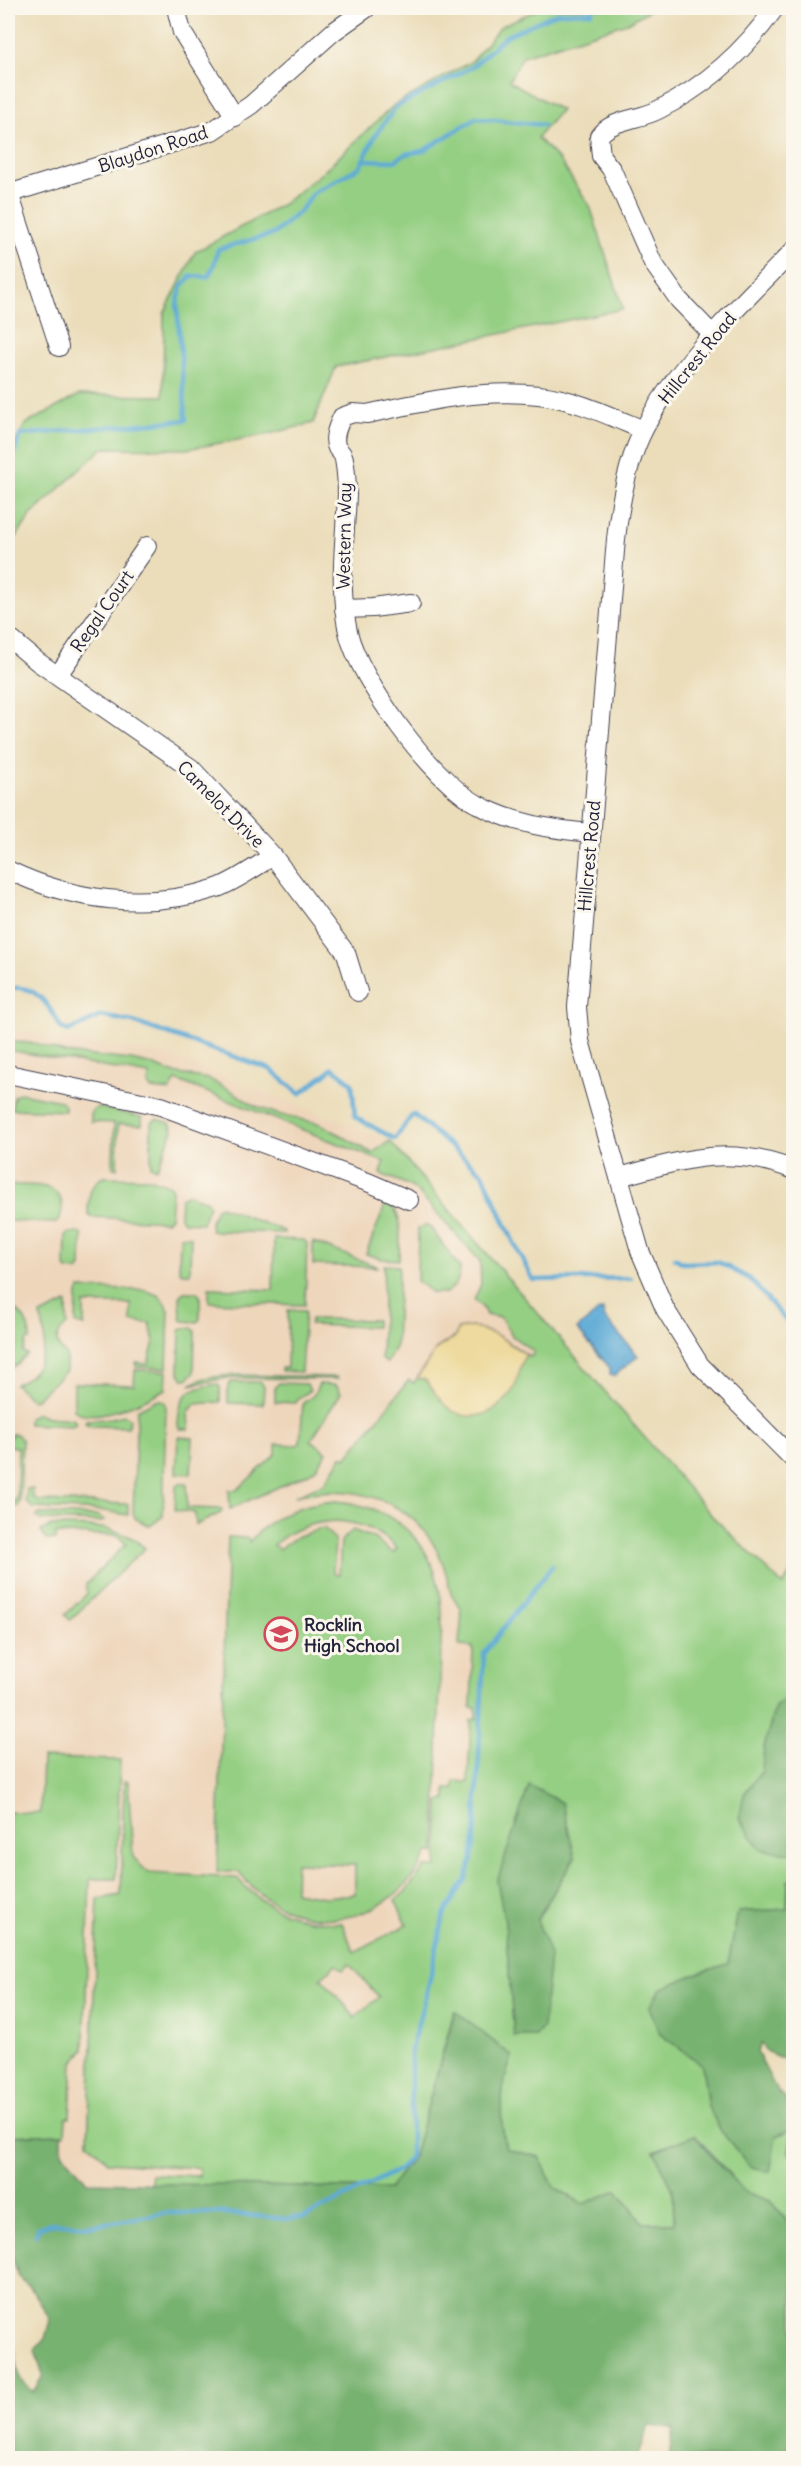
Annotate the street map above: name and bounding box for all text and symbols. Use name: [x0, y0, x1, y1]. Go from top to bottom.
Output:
street label: Blaydon Road: [95, 120, 211, 178]
street label: Hillcrest Road: [653, 307, 741, 409]
street label: Western Way: [332, 482, 356, 590]
street label: Regal Court: [65, 565, 139, 657]
street label: Camelot Drive: [172, 755, 270, 853]
street label: Hillcrest Road: [573, 799, 605, 913]
place label: Rocklin High School: [304, 1613, 400, 1657]
school or university icon: Rocklin High School: [263, 1616, 299, 1652]

